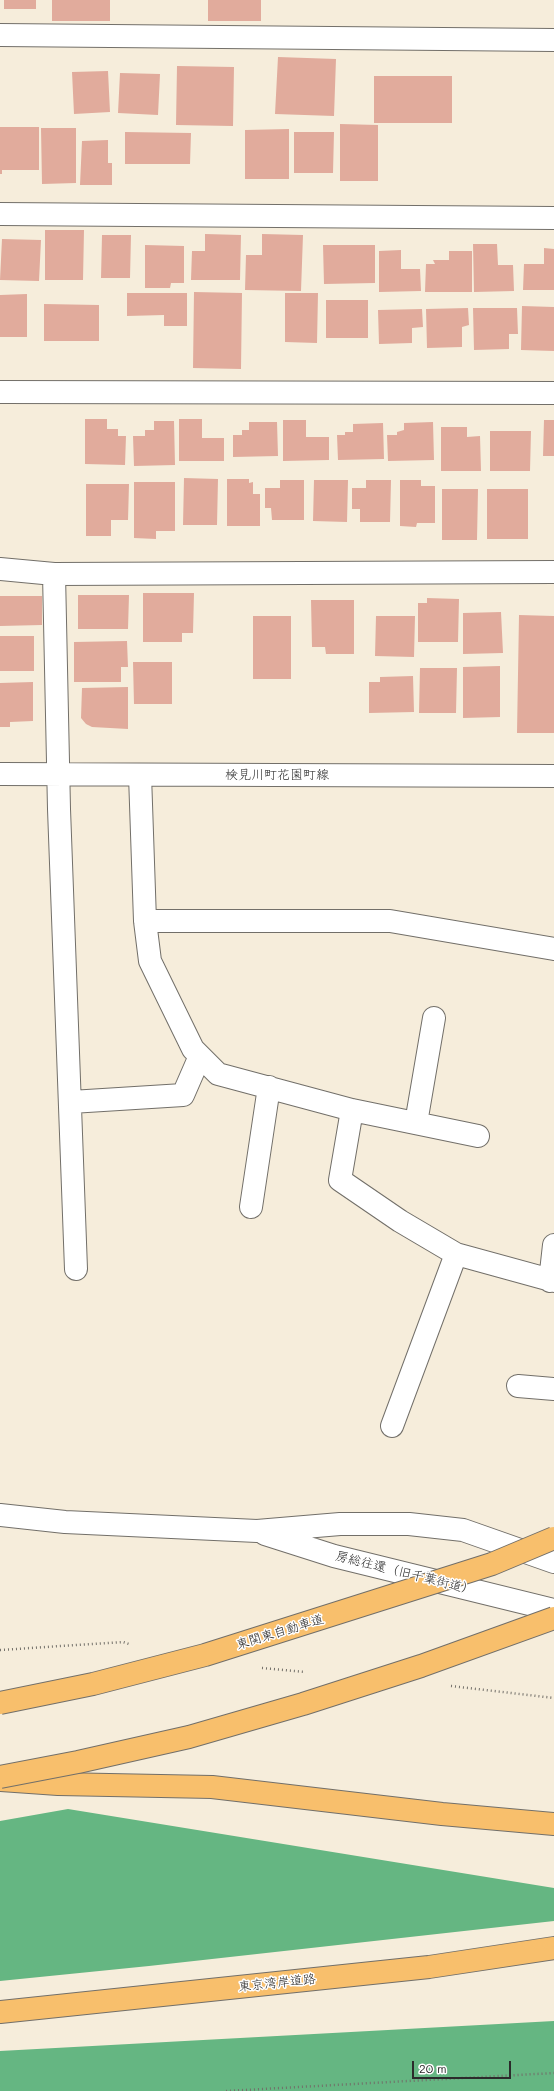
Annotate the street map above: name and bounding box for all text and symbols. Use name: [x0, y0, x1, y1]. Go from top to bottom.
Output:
street label: 検見川町花園町線: [225, 767, 329, 783]
street label: 房総往還（旧千葉街道）: [334, 1548, 476, 1598]
street label: 東関東自動車道: [234, 1611, 326, 1653]
street label: 東京湾岸道路: [237, 1971, 317, 1995]
scale bar: [414, 2053, 513, 2079]
text: 20 m: [419, 2060, 447, 2076]

